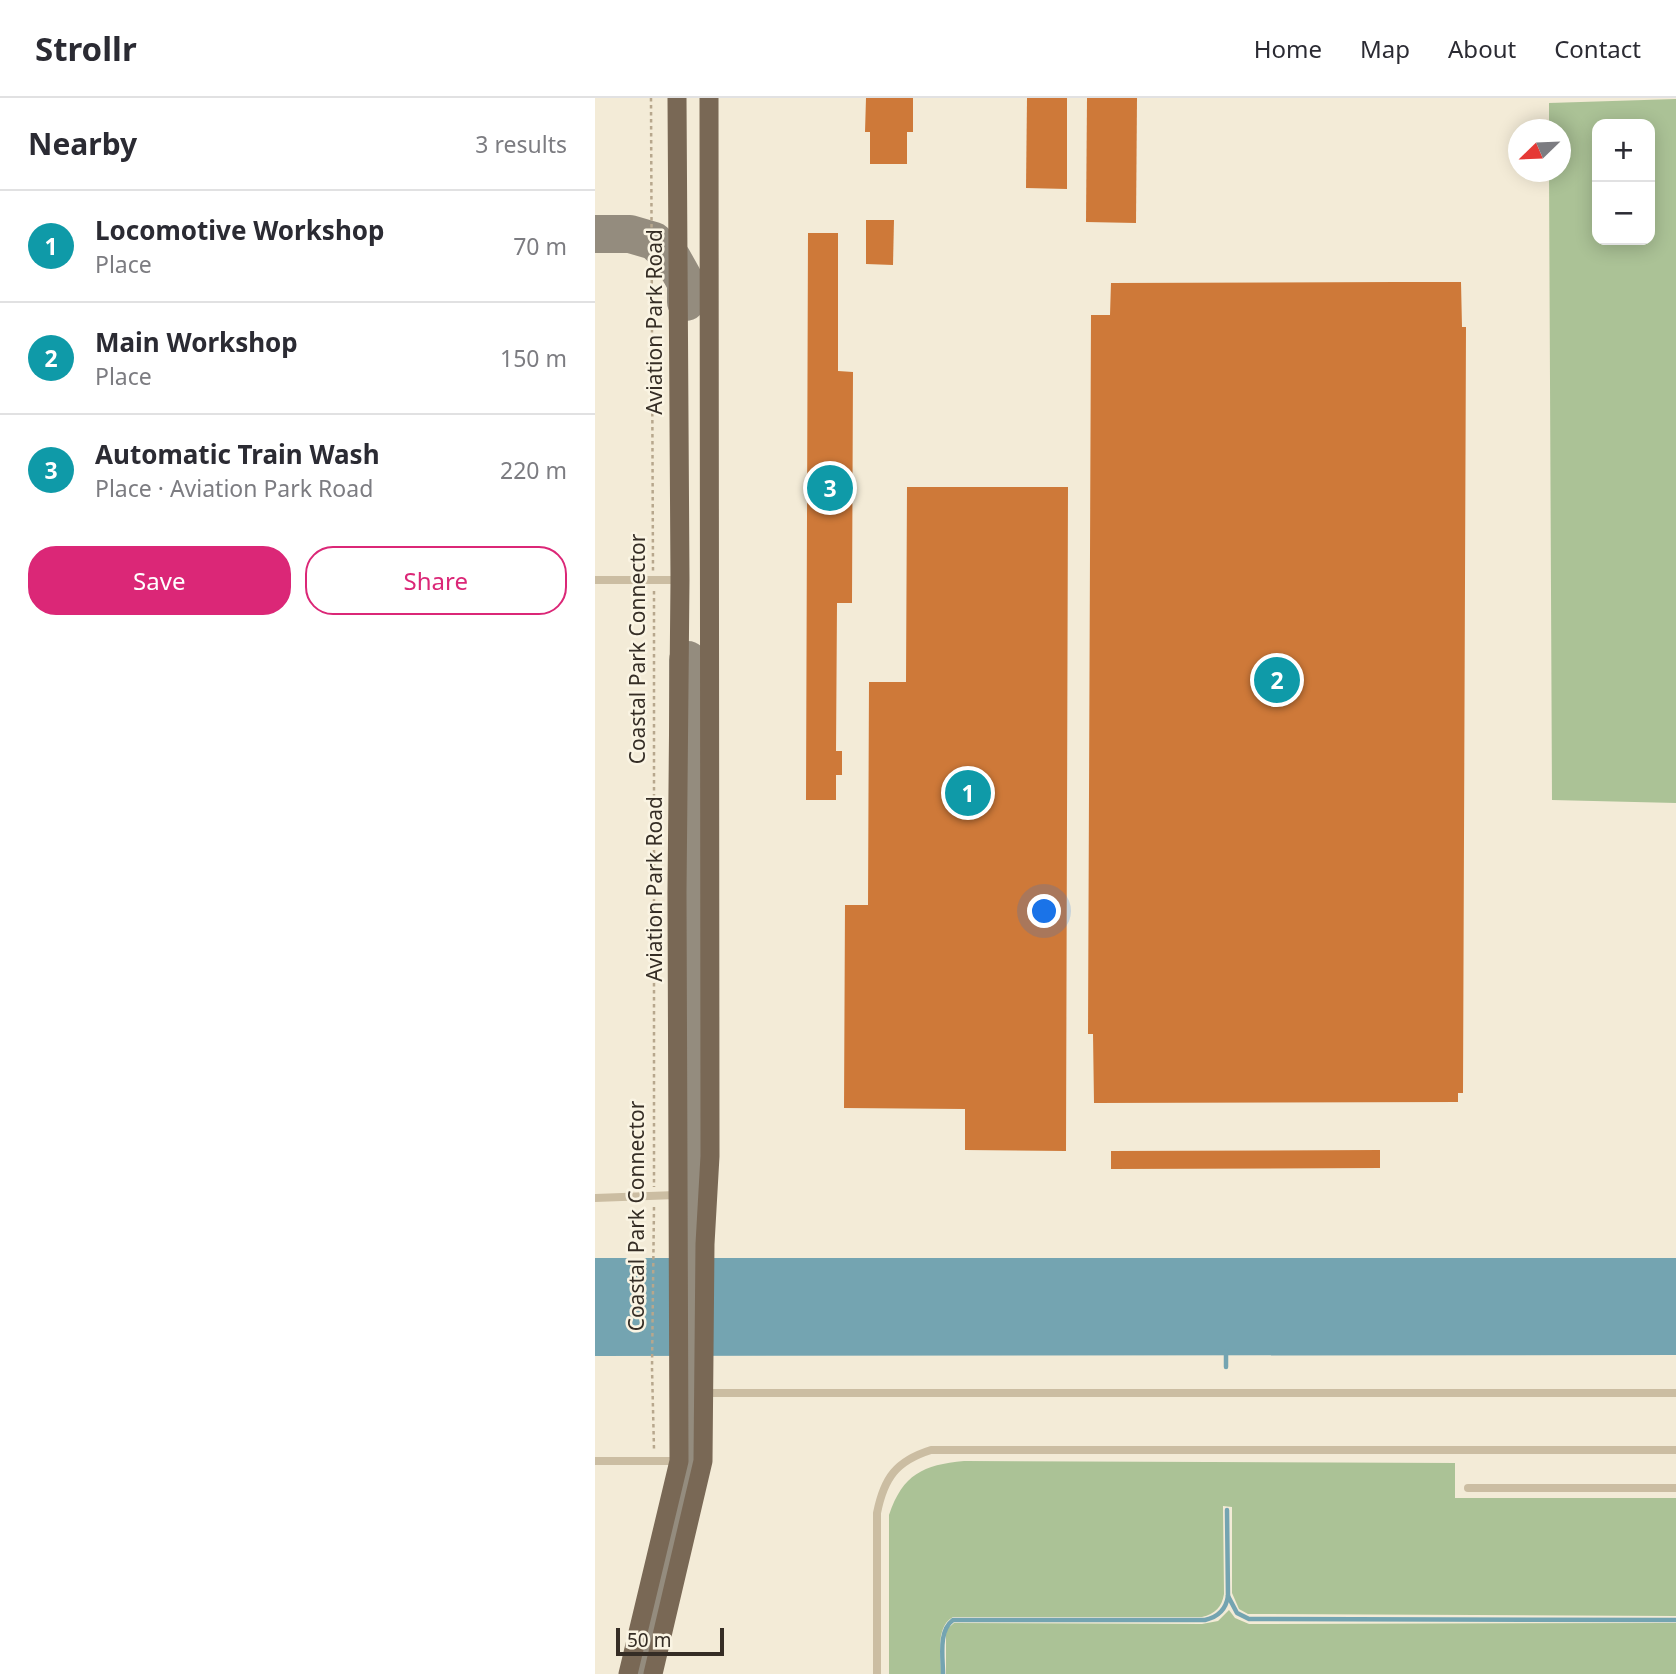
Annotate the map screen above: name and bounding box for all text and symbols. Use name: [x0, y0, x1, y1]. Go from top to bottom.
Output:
text: Strollr: [35, 26, 137, 71]
text: Home: [1254, 32, 1322, 65]
text: Map: [1360, 32, 1410, 65]
text: About: [1448, 32, 1516, 65]
text: Contact: [1554, 32, 1641, 65]
north arrow: [1508, 119, 1571, 182]
map controls: [1592, 119, 1655, 245]
button: +: [1592, 119, 1655, 182]
text: Nearby: [28, 123, 137, 164]
text: 3 results: [475, 128, 567, 160]
button: −: [1592, 182, 1655, 245]
text: Locomotive Workshop: [95, 212, 384, 248]
street label: Aviation Park Road: [640, 229, 668, 415]
text: 1: [44, 230, 58, 262]
text: 70 m: [513, 230, 567, 262]
text: Place: [95, 248, 152, 280]
text: Main Workshop: [95, 324, 298, 360]
text: 2: [44, 342, 58, 374]
text: 150 m: [500, 342, 567, 374]
text: Place: [95, 360, 152, 392]
text: Automatic Train Wash: [95, 436, 380, 472]
text: 3: [44, 454, 58, 486]
text: 220 m: [500, 454, 567, 486]
pin: 3: [807, 462, 853, 514]
text: Place · Aviation Park Road: [95, 472, 373, 504]
street label: Coastal Park Connector: [623, 533, 651, 764]
button: Save: [28, 546, 291, 615]
button: Share: [305, 546, 567, 615]
pin: 2: [1254, 654, 1300, 706]
pin: 1: [945, 767, 991, 819]
street label: Aviation Park Road: [640, 796, 668, 982]
your location: [1027, 894, 1061, 928]
street label: Coastal Park Connector: [622, 1100, 650, 1331]
scale bar: [616, 1625, 725, 1657]
text: 50 m: [627, 1627, 671, 1653]

